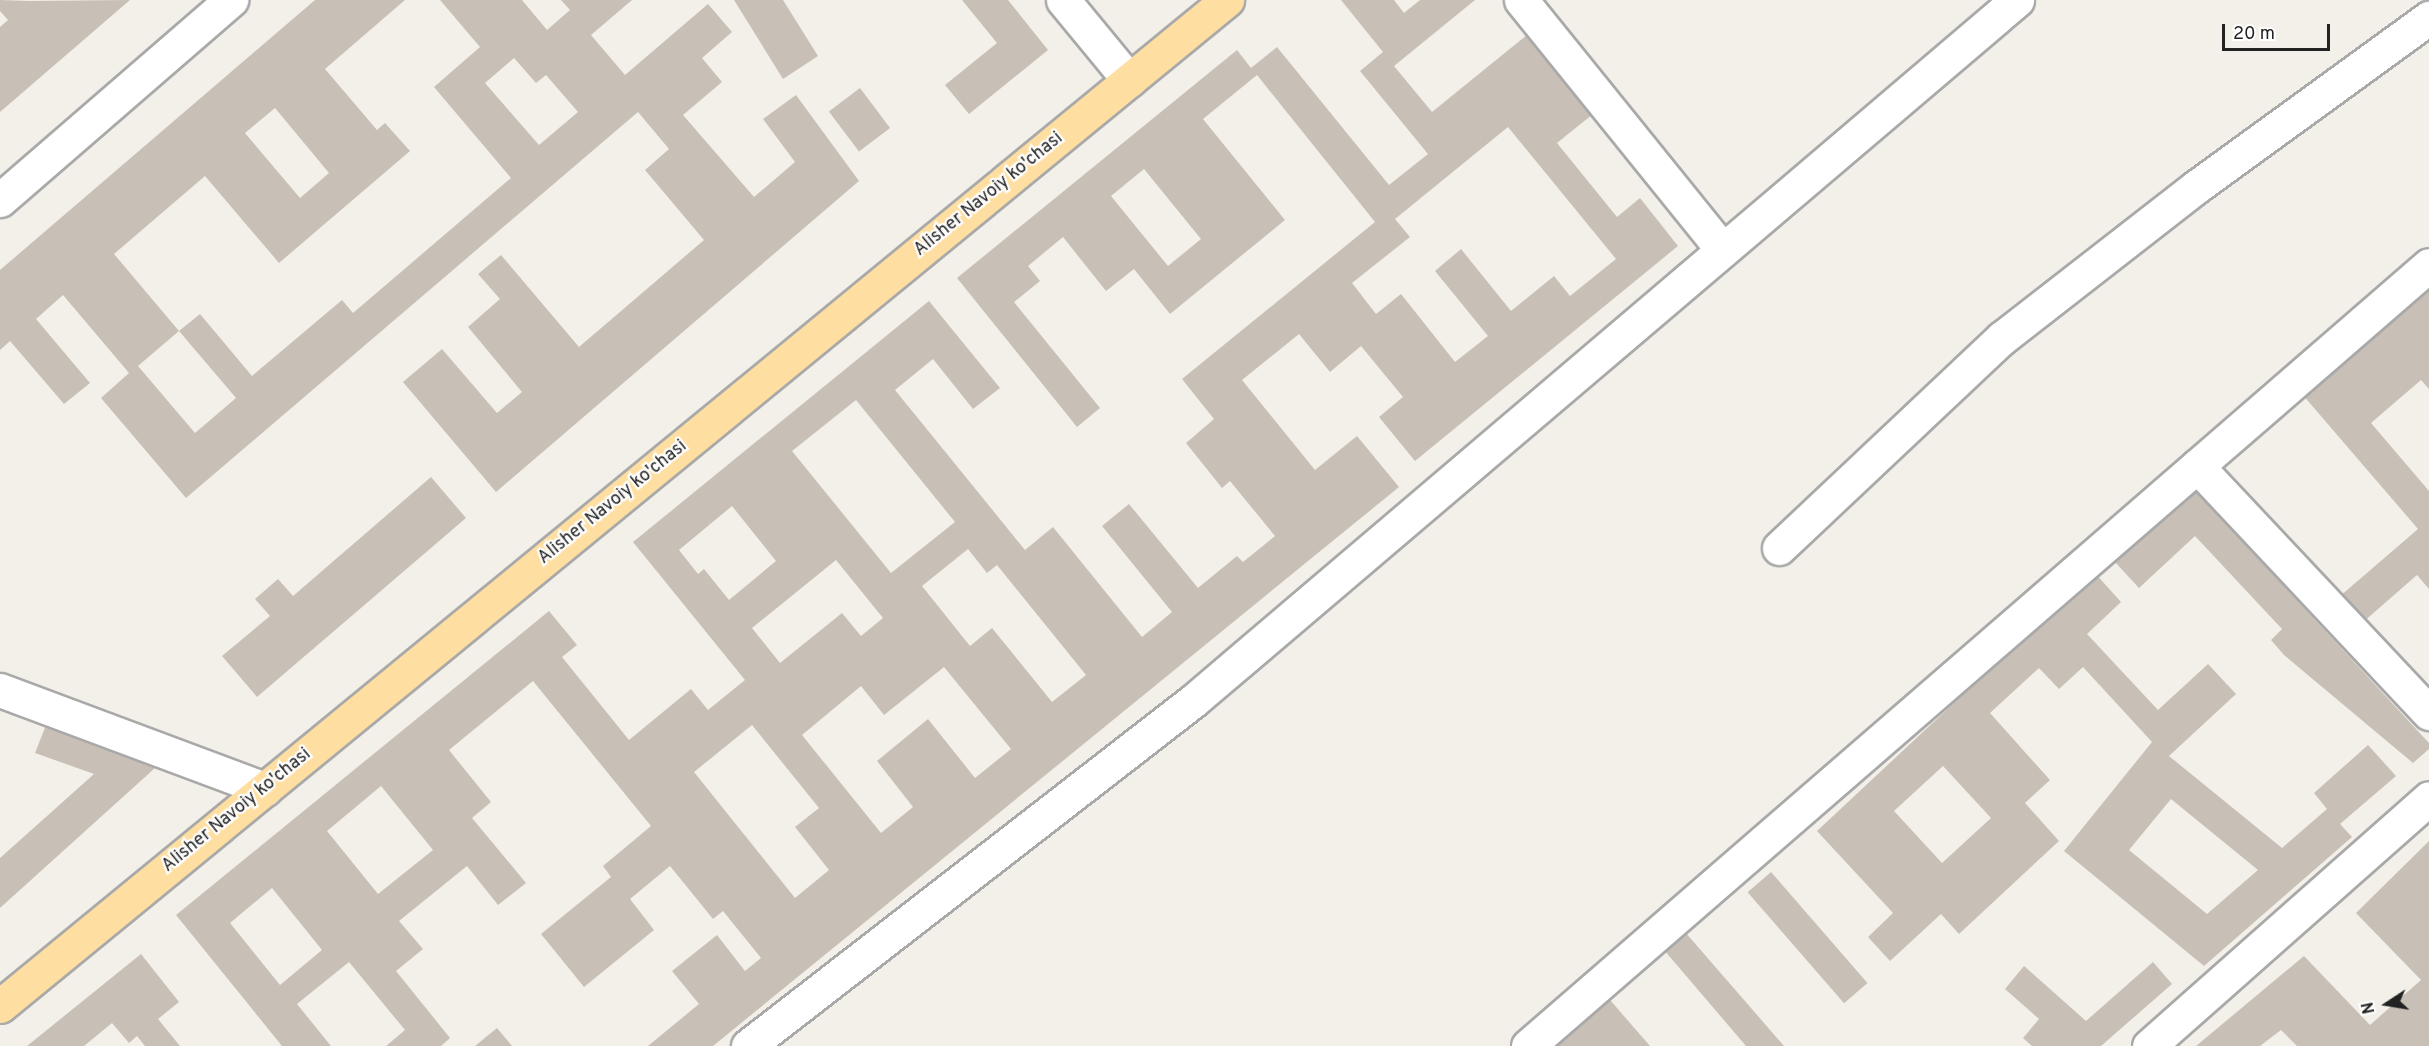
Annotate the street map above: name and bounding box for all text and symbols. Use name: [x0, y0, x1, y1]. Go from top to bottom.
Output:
scale bar: [2225, 12, 2333, 50]
text: 20 m: [2233, 23, 2275, 46]
street label: Alisher Navoiy ko'chasi: [910, 128, 1068, 262]
street label: Alisher Navoiy ko'chasi: [534, 436, 692, 570]
street label: Alisher Navoiy ko'chasi: [158, 744, 316, 878]
north arrow: [2357, 974, 2417, 1034]
text: N: [2358, 1000, 2380, 1015]

